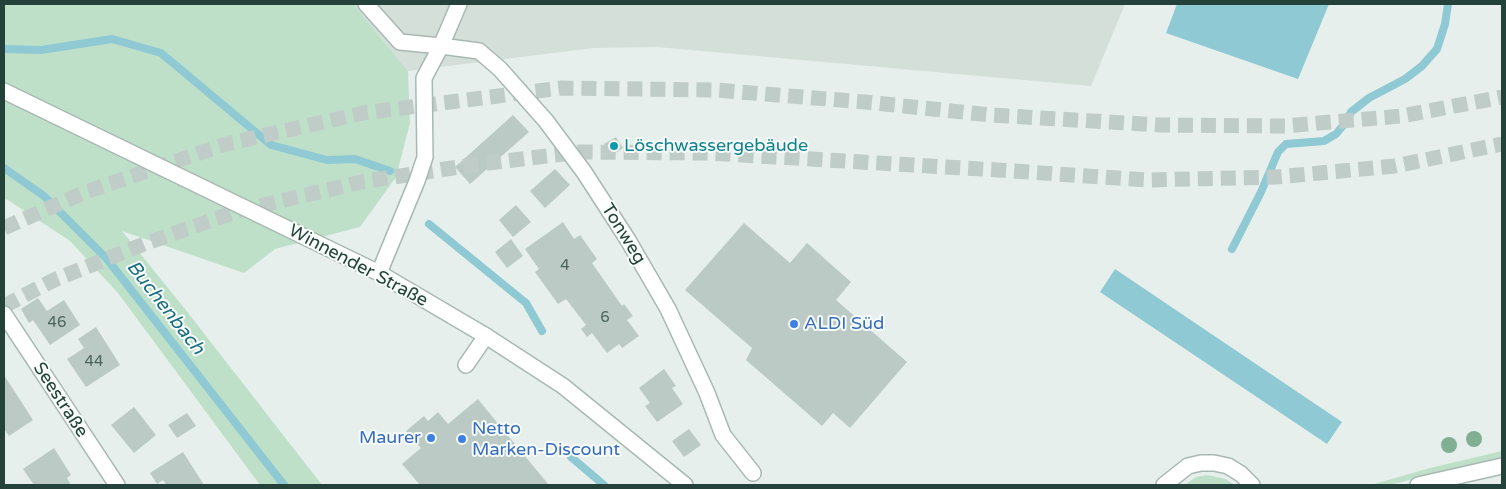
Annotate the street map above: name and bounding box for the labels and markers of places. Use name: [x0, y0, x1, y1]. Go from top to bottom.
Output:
place label: Löschwassergebäude: [624, 135, 808, 157]
marker: Löschwassergebäude: [608, 140, 620, 152]
place label: ALDI Süd: [804, 313, 884, 335]
marker: ALDI Süd: [788, 318, 800, 330]
place label: Netto Marken-Discount: [472, 418, 620, 460]
place label: Maurer: [359, 427, 421, 449]
marker: Maurer: [425, 432, 437, 444]
marker: Netto Marken-Discount: [456, 433, 468, 445]

